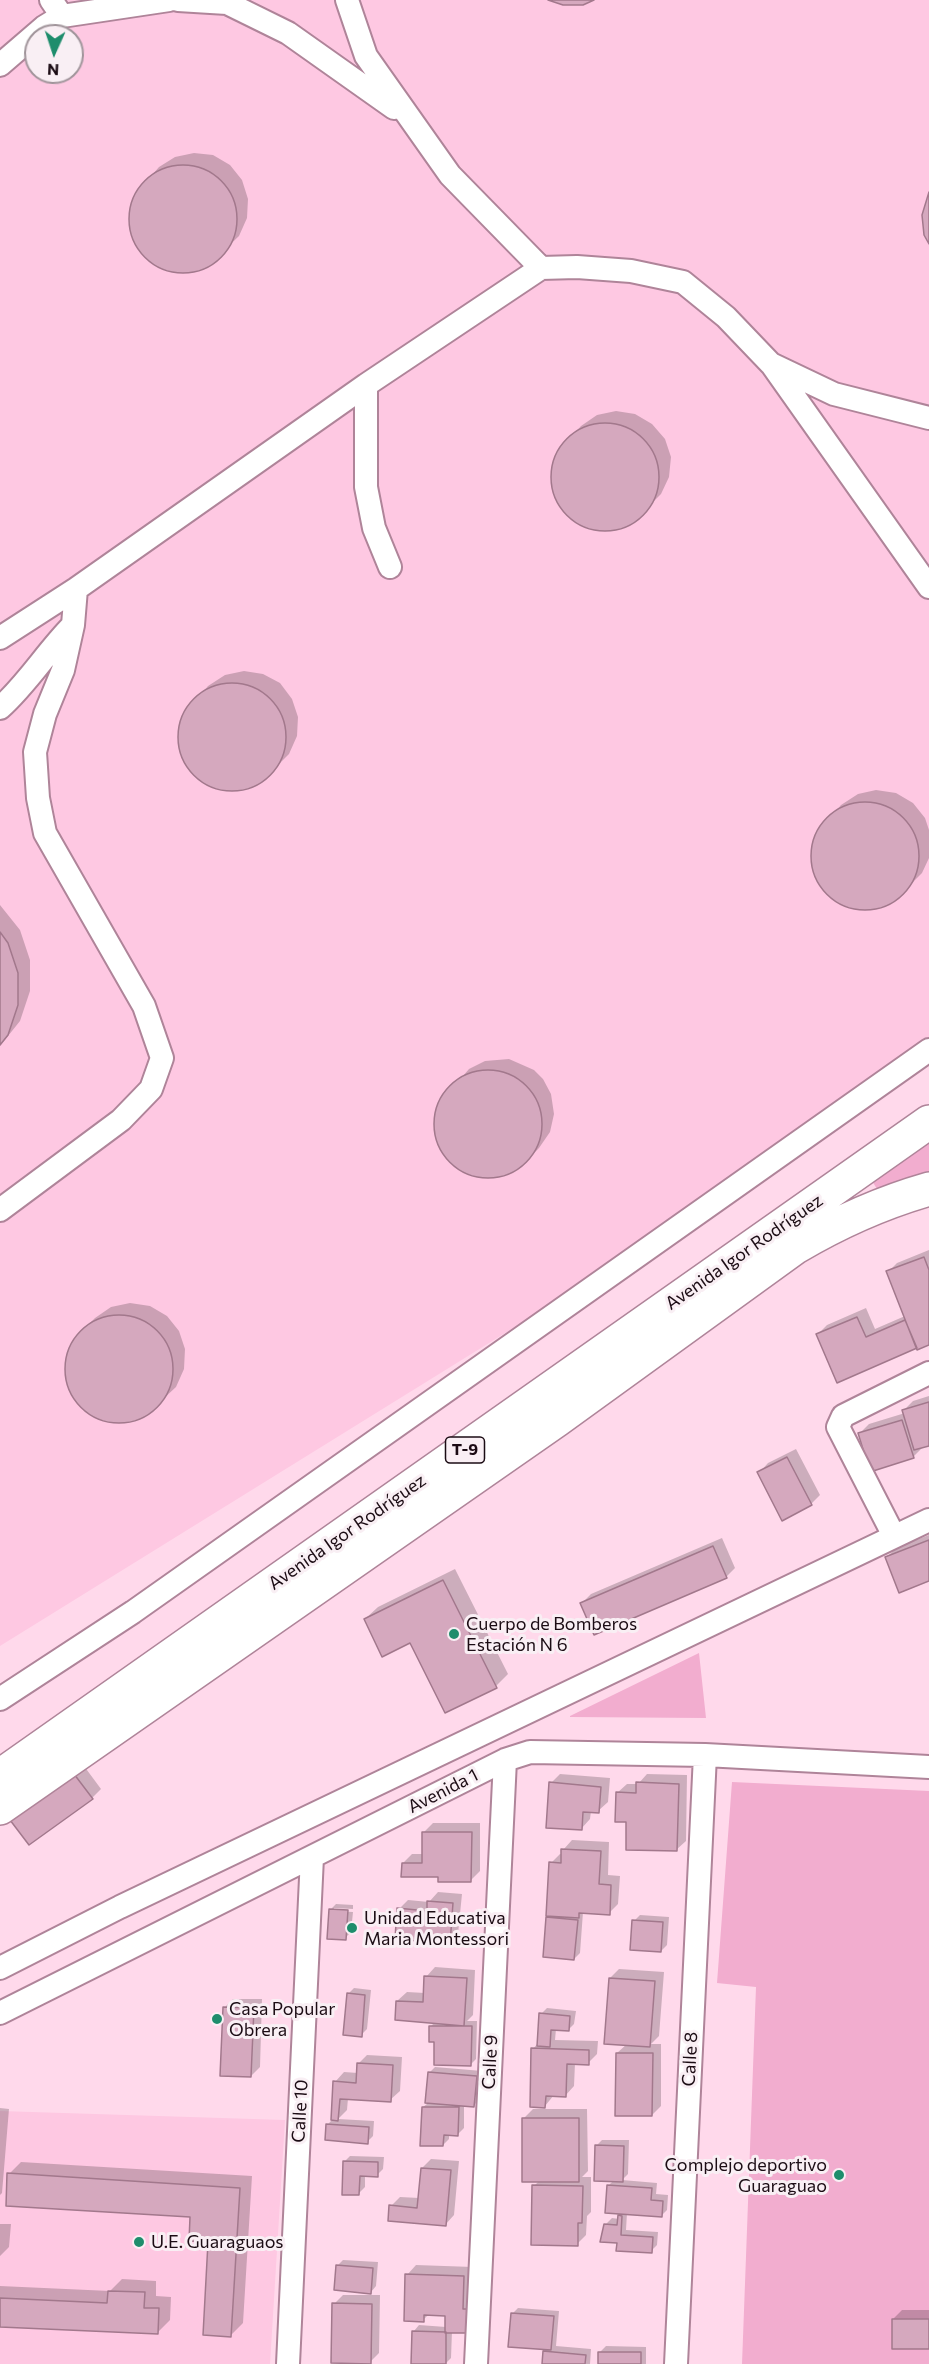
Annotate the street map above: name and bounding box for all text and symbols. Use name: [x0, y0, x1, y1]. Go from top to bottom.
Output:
north arrow: [24, 24, 84, 84]
text: N: [47, 61, 60, 80]
street label: Avenida Igor Rodríguez: [661, 1190, 827, 1314]
road number: T-9: [446, 1437, 484, 1463]
street label: Avenida Igor Rodríguez: [264, 1470, 430, 1594]
place label: Cuerpo de Bomberos Estación N 6: [466, 1613, 637, 1656]
marker: Cuerpo de Bomberos Estación N 6: [447, 1627, 461, 1641]
street label: Avenida 1: [404, 1764, 482, 1818]
place label: Unidad Educativa Maria Montessori: [364, 1907, 509, 1950]
marker: Unidad Educativa Maria Montessori: [345, 1921, 359, 1935]
place label: Casa Popular Obrera: [229, 1998, 335, 2040]
marker: Casa Popular Obrera: [210, 2012, 224, 2026]
street label: Calle 8: [678, 2031, 702, 2087]
street label: Calle 9: [478, 2034, 502, 2090]
street label: Calle 10: [288, 2079, 312, 2143]
place label: Complejo deportivo Guaraguao: [665, 2154, 827, 2196]
marker: Complejo deportivo Guaraguao: [832, 2168, 846, 2182]
place label: U.E. Guaraguaos: [151, 2231, 283, 2253]
marker: U.E. Guaraguaos: [132, 2235, 146, 2249]

